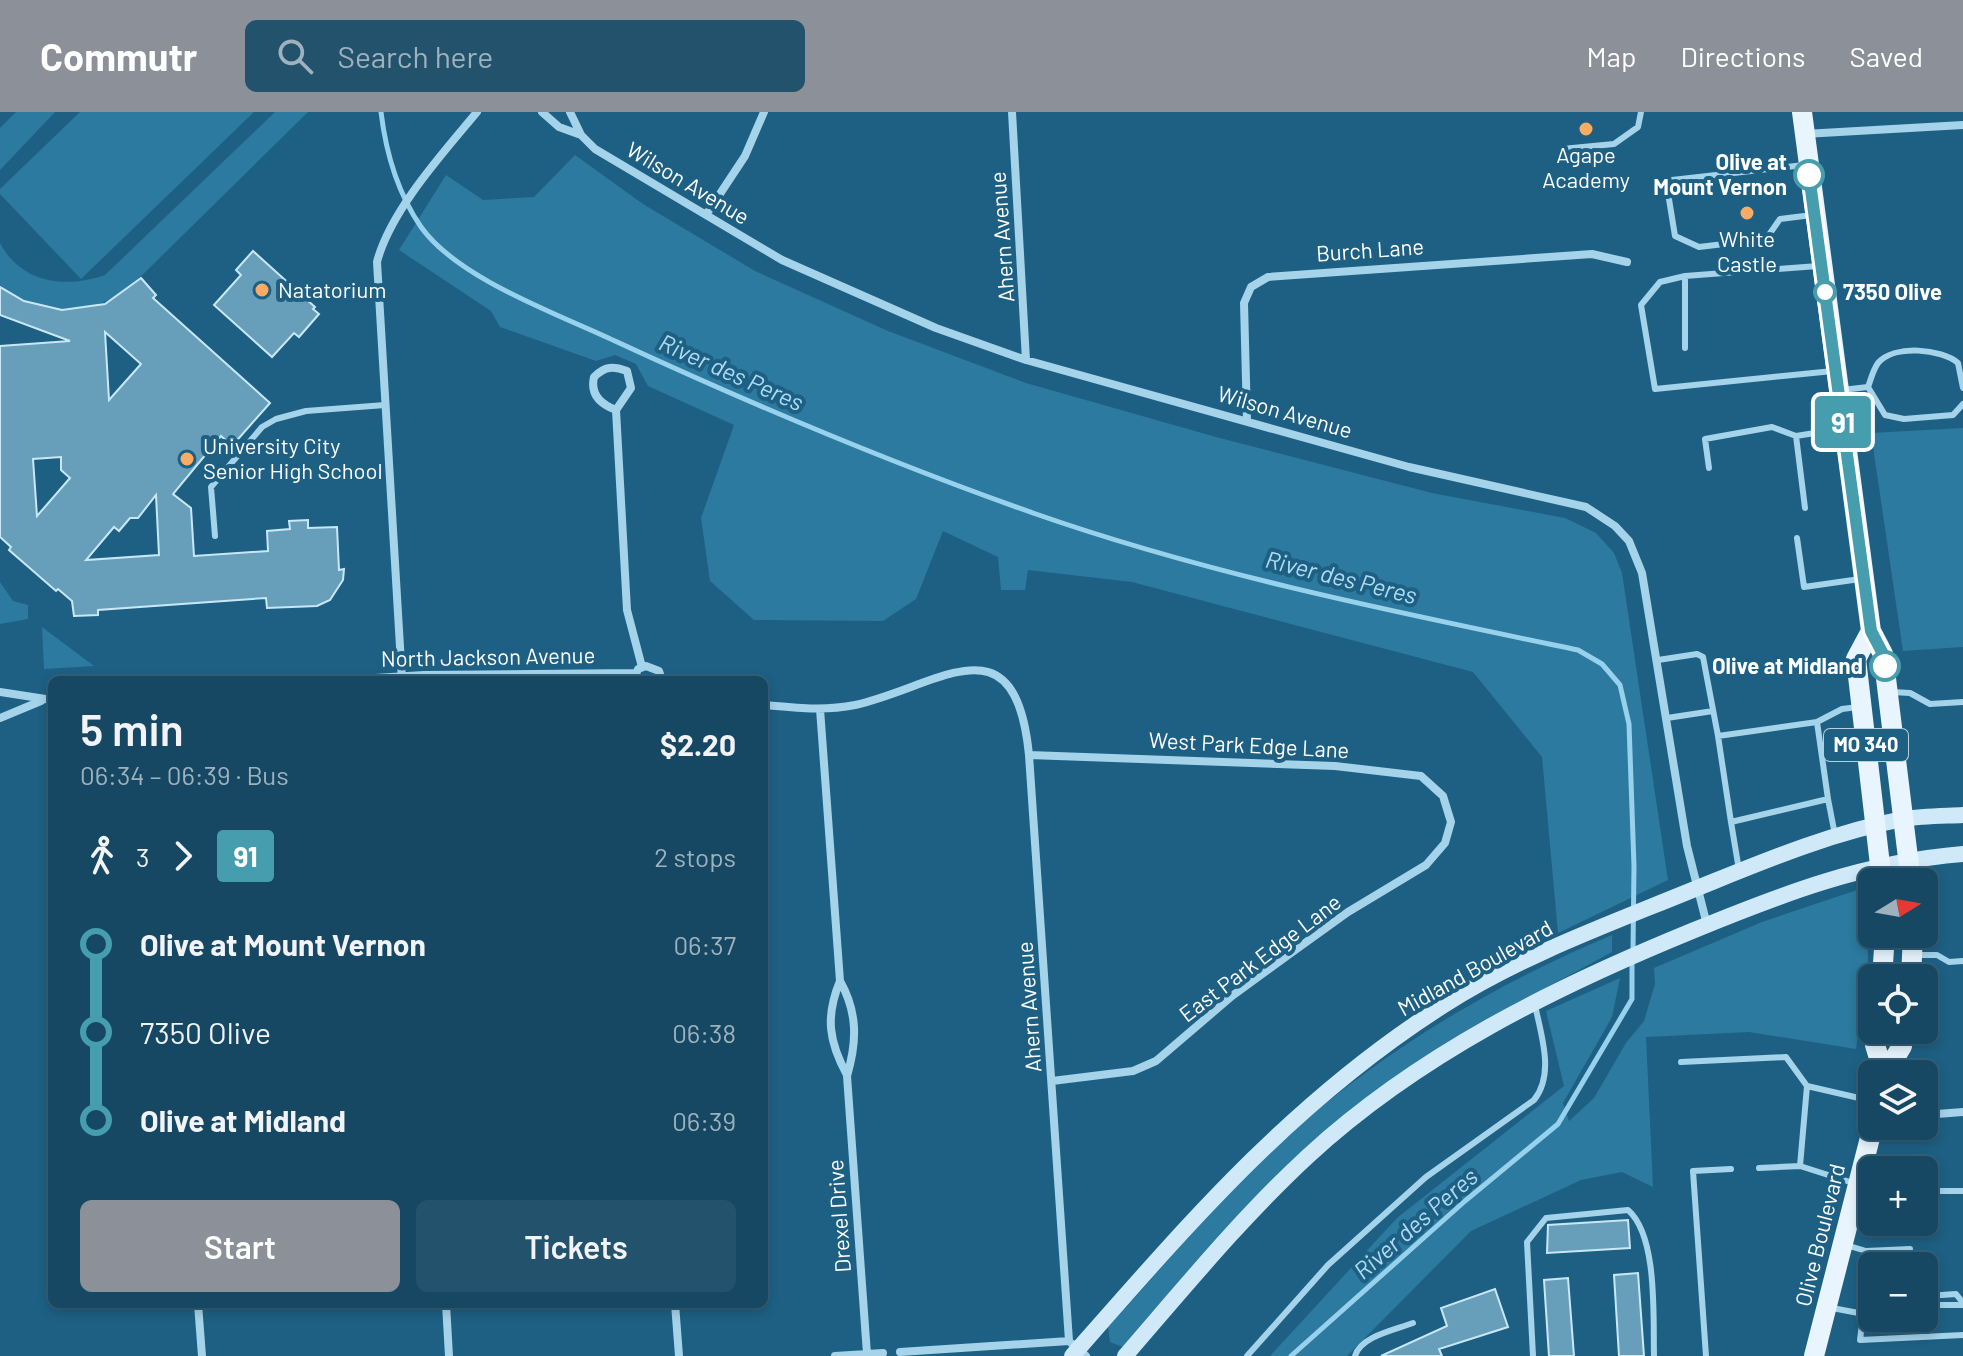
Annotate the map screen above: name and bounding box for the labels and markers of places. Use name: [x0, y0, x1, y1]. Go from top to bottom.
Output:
marker: Agape Academy: [1577, 120, 1595, 138]
place label: Agape Academy: [1542, 141, 1630, 192]
place label: Olive at Mount Vernon: [1653, 148, 1787, 199]
marker: Olive at Mount Vernon: [1794, 160, 1824, 190]
marker: White Castle: [1738, 204, 1756, 222]
place label: White Castle: [1717, 225, 1777, 276]
place label: Natatorium: [278, 276, 386, 302]
place label: 7350 Olive: [1843, 278, 1942, 304]
marker: Natatorium: [253, 281, 271, 299]
marker: 7350 Olive: [1814, 281, 1836, 303]
place label: University City Senior High School: [203, 432, 383, 483]
marker: University City Senior High School: [178, 450, 196, 468]
marker: Olive at Midland: [1870, 651, 1900, 681]
place label: Olive at Midland: [1712, 652, 1863, 678]

